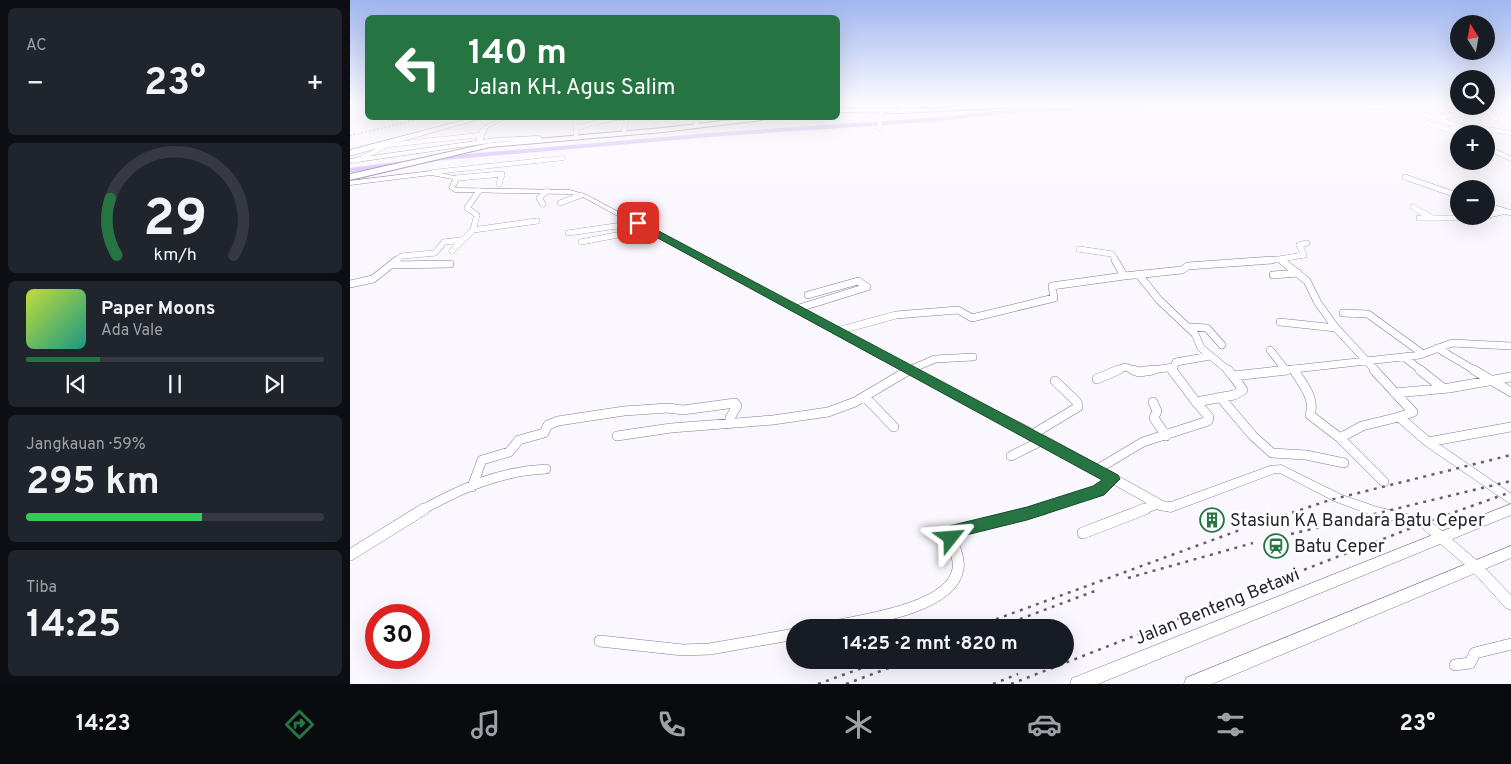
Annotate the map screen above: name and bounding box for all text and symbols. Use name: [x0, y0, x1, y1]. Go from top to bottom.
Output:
north arrow: [1450, 15, 1495, 60]
map controls: [1450, 15, 1495, 225]
text: 140 m: [468, 32, 567, 76]
icon: left: [385, 35, 450, 100]
text: AC: [26, 36, 47, 56]
text: 23°: [144, 60, 206, 109]
text: −: [26, 67, 44, 103]
text: +: [306, 67, 324, 103]
button: search: [1450, 70, 1495, 115]
text: Jalan KH. Agus Salim: [468, 75, 675, 102]
button: +: [1450, 125, 1495, 170]
button: −: [1450, 180, 1495, 225]
text: 29: [143, 188, 207, 254]
pin: [617, 202, 659, 244]
icon: arrive: [624, 209, 652, 237]
text: km/h: [153, 244, 197, 267]
text: Paper Moons: [101, 297, 215, 321]
text: Ada Vale: [101, 321, 163, 341]
icon: previous: [62, 370, 90, 398]
icon: pause: [161, 370, 189, 398]
icon: next: [260, 370, 288, 398]
text: Jangkauan · 59%: [26, 435, 146, 455]
text: 295 km: [26, 459, 160, 508]
building icon: Stasiun KA Bandara Batu Ceper: [1199, 507, 1225, 533]
place label: Stasiun KA Bandara Batu Ceper: [1230, 510, 1485, 533]
position arrow: [924, 511, 976, 563]
station icon: Batu Ceper: [1263, 533, 1289, 559]
place label: Batu Ceper: [1294, 536, 1385, 559]
street label: Jalan Benteng Betawi: [1132, 564, 1303, 651]
text: Tiba: [26, 578, 57, 598]
text: 14:25: [26, 602, 121, 651]
speed limit sign: 30: [365, 604, 430, 669]
text: 14:25 · 2 mnt · 820 m: [842, 632, 1018, 656]
icon: directions: [282, 707, 317, 742]
icon: music: [468, 707, 503, 742]
icon: phone: [654, 707, 689, 742]
icon: climate: [841, 707, 876, 742]
icon: car: [1027, 707, 1062, 742]
icon: filters: [1213, 707, 1248, 742]
text: 14:23: [76, 711, 131, 738]
text: 23°: [1400, 711, 1435, 738]

